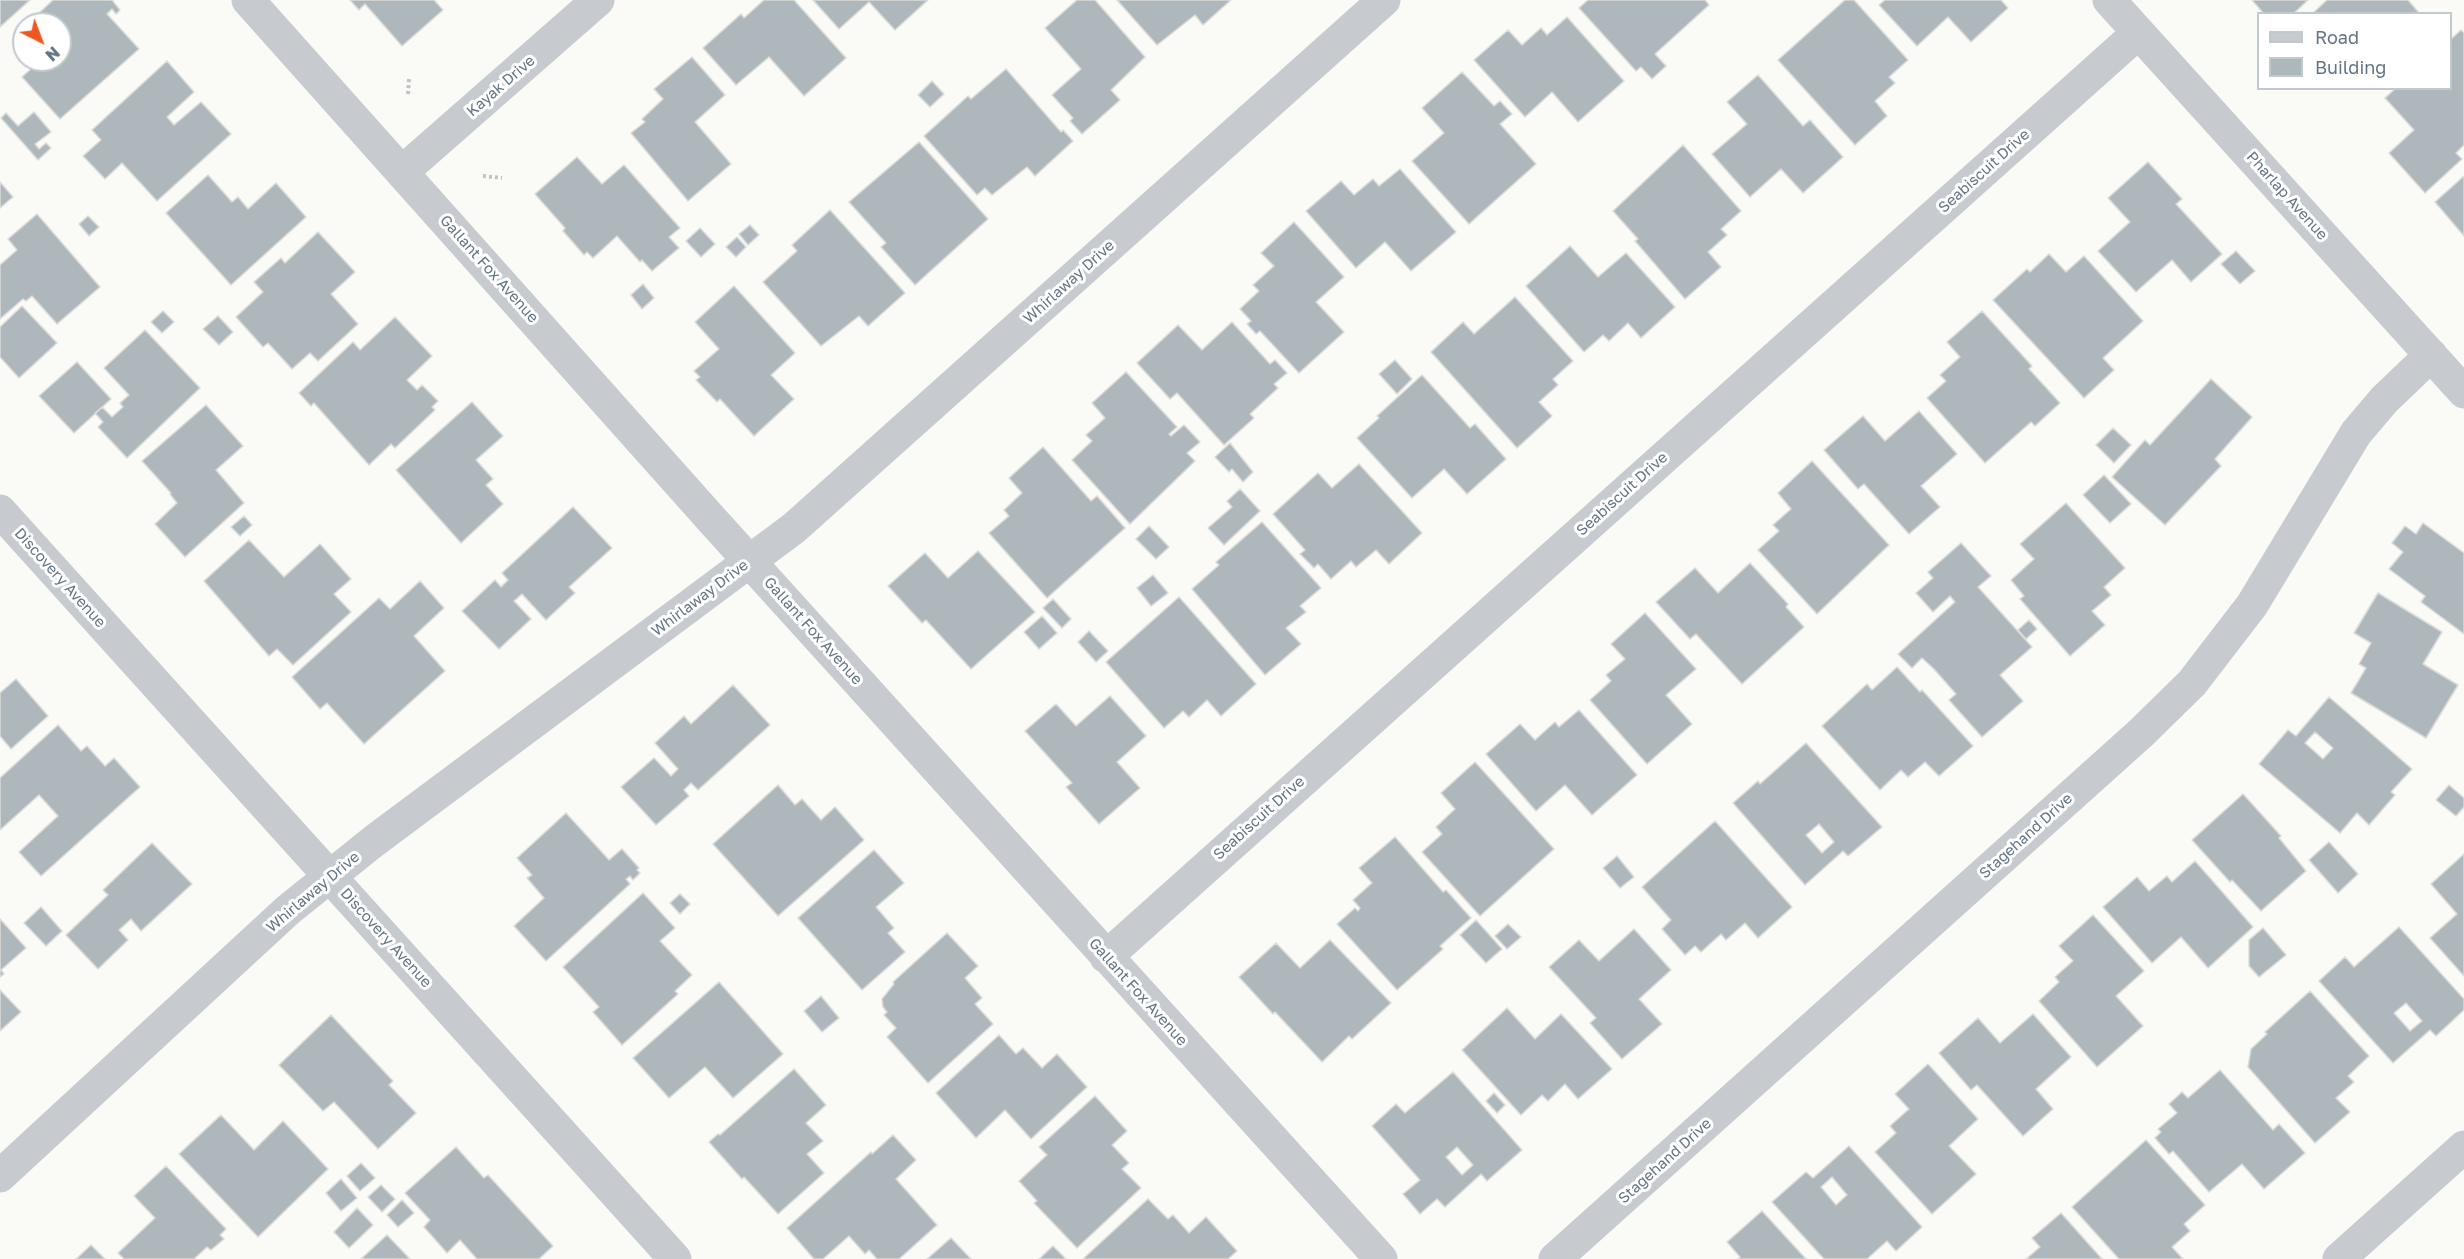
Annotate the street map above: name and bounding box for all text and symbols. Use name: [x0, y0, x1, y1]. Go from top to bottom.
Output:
north arrow: [12, 12, 72, 72]
legend: [2257, 12, 2452, 90]
text: Road: [2315, 26, 2359, 48]
text: N: [41, 42, 64, 65]
street label: Kayak Drive: [463, 52, 539, 120]
text: Building: [2315, 56, 2386, 78]
street label: Seabiscuit Drive: [1935, 125, 2033, 217]
street label: Pharlap Avenue: [2243, 148, 2331, 244]
street label: Gallant Fox Avenue: [436, 212, 542, 326]
street label: Whirlaway Drive: [1020, 237, 1118, 327]
street label: Seabiscuit Drive: [1573, 448, 1671, 540]
street label: Discovery Avenue: [11, 525, 109, 631]
street label: Whirlaway Drive: [648, 556, 752, 640]
street label: Gallant Fox Avenue: [760, 574, 866, 688]
street label: Seabiscuit Drive: [1210, 772, 1308, 864]
street label: Stagehand Drive: [1976, 790, 2076, 882]
street label: Whirlaway Drive: [263, 848, 363, 936]
street label: Discovery Avenue: [337, 885, 435, 991]
street label: Gallant Fox Avenue: [1085, 935, 1191, 1049]
street label: Stagehand Drive: [1615, 1115, 1715, 1207]

